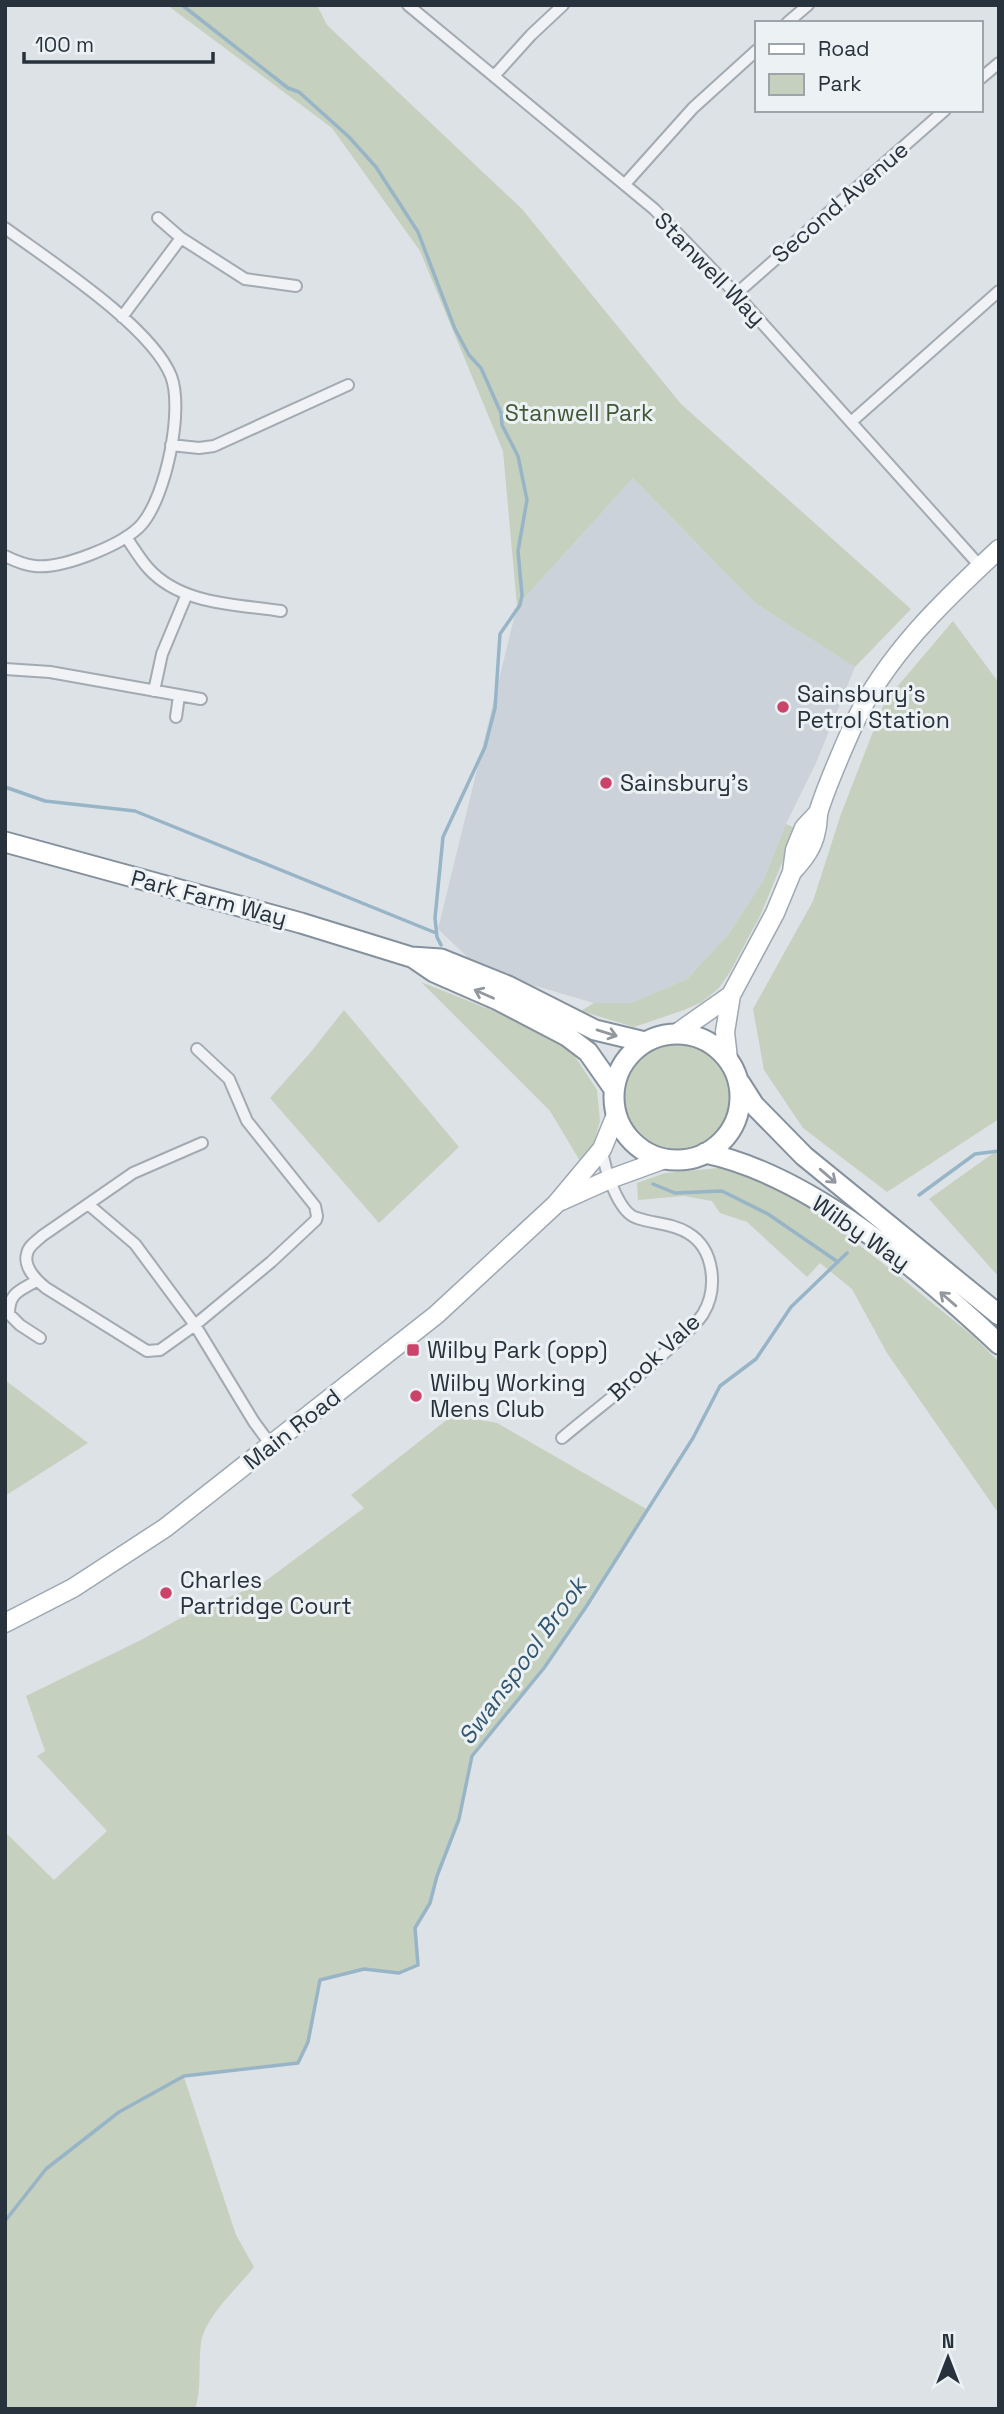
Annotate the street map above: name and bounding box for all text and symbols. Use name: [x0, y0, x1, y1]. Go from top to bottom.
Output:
scale bar: [24, 21, 214, 65]
legend: [755, 21, 983, 112]
text: 100 m: [35, 31, 94, 58]
text: Road: [818, 35, 870, 62]
text: Park: [818, 70, 862, 97]
street label: Second Avenue: [765, 134, 915, 270]
street label: Stanwell Way: [648, 206, 772, 332]
park label: Stanwell Park: [505, 398, 653, 428]
place label: Sainsbury's Petrol Station: [797, 679, 950, 735]
marker: Sainsbury's Petrol Station: [775, 699, 791, 715]
place label: Sainsbury's: [620, 768, 749, 798]
marker: Sainsbury's: [598, 775, 614, 791]
street label: Park Farm Way: [128, 863, 290, 933]
one-way arrow: [474, 987, 495, 1000]
one-way arrow: [596, 1028, 618, 1041]
one-way arrow: [818, 1168, 836, 1184]
street label: Wilby Way: [806, 1188, 916, 1278]
one-way arrow: [939, 1291, 957, 1307]
street label: Brook Vale: [601, 1307, 707, 1407]
place label: Wilby Park (opp): [427, 1335, 608, 1365]
marker: Wilby Park (opp): [405, 1342, 421, 1358]
place label: Wilby Working Mens Club: [430, 1368, 586, 1424]
street label: Main Road: [237, 1382, 347, 1476]
marker: Wilby Working Mens Club: [408, 1388, 424, 1404]
place label: Charles Partridge Court: [180, 1565, 352, 1621]
water label: Swanspool Brook: [451, 1569, 595, 1751]
marker: Charles Partridge Court: [158, 1585, 174, 1601]
north arrow: [913, 2323, 983, 2393]
text: N: [942, 2329, 954, 2354]

